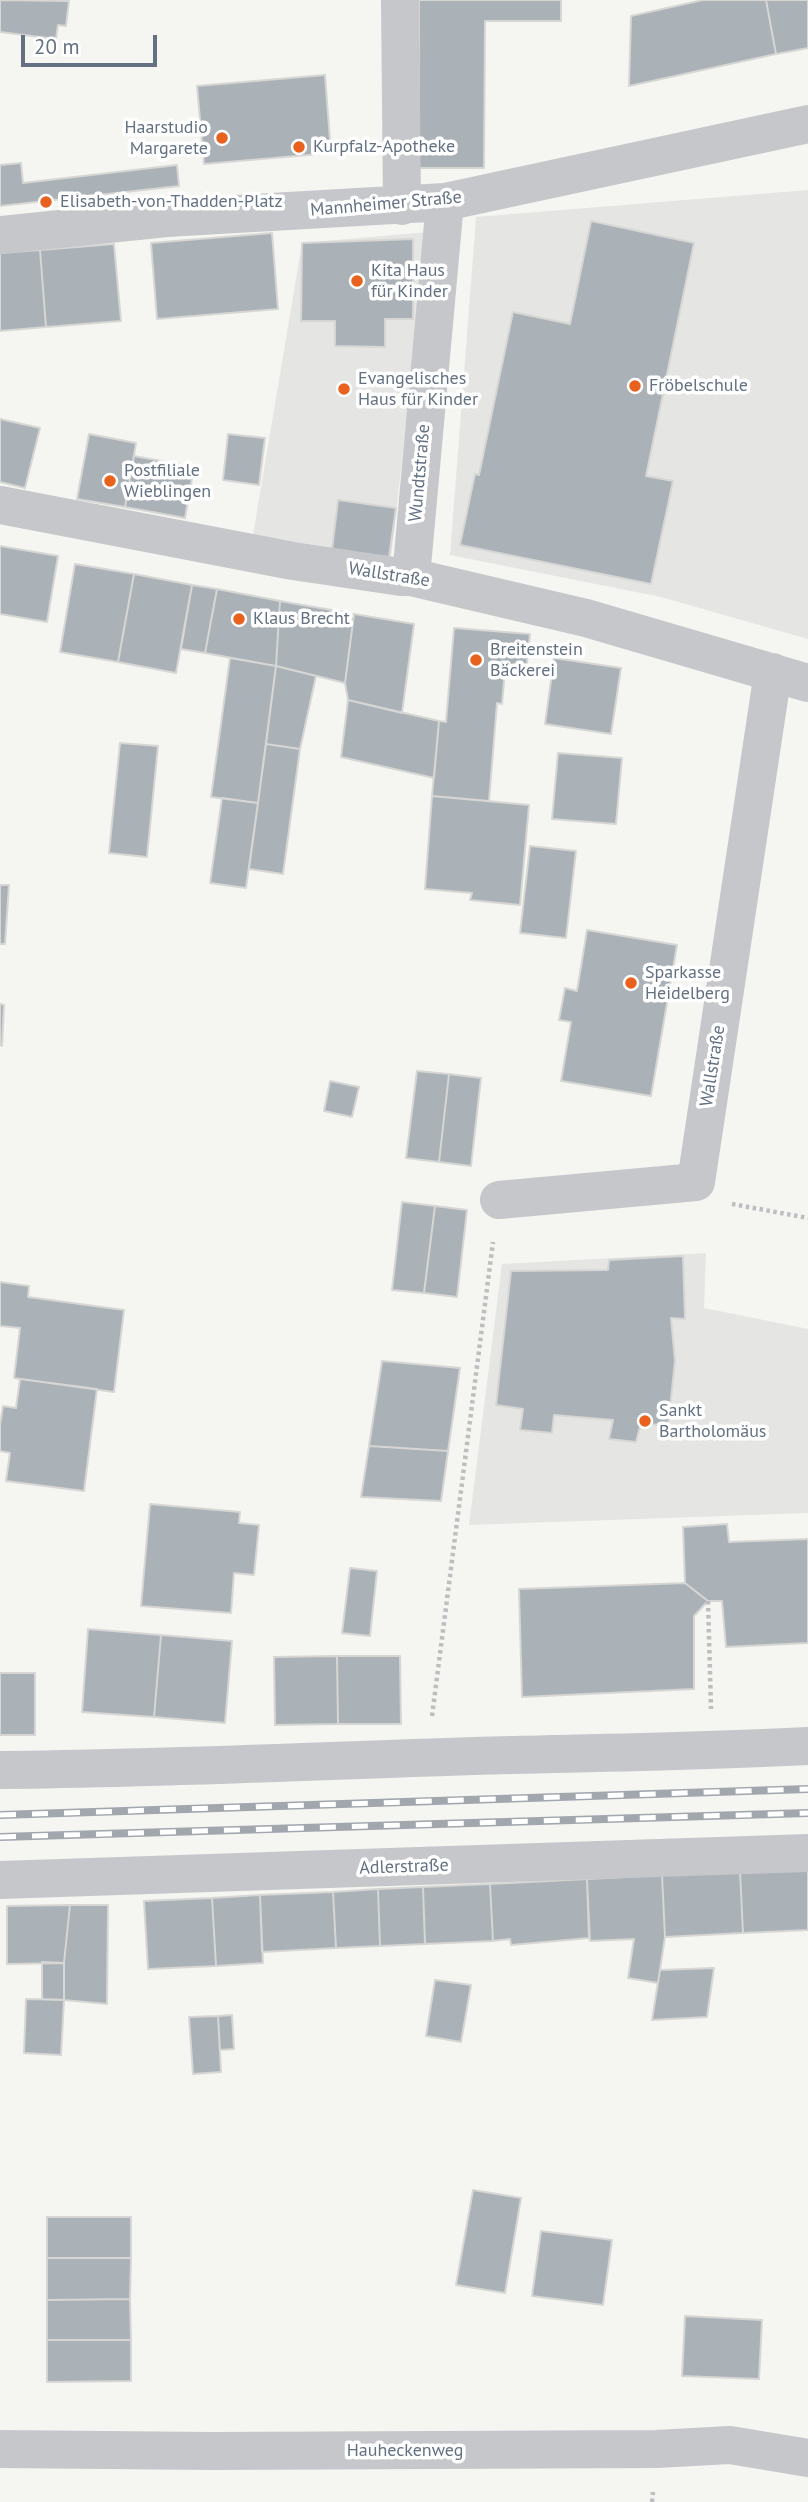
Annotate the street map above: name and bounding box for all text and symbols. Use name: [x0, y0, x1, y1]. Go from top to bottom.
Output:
scale bar: [24, 21, 161, 65]
text: 20 m: [34, 33, 80, 60]
place label: Haarstudio Margarete: [124, 117, 208, 160]
marker: Haarstudio Margarete: [214, 130, 230, 146]
place label: Kurpfalz-Apotheke: [313, 136, 455, 158]
marker: Kurpfalz-Apotheke: [291, 139, 307, 155]
street label: Mannheimer Straße: [309, 187, 463, 221]
place label: Elisabeth-von-Thadden-Platz: [60, 191, 282, 213]
marker: Elisabeth-von-Thadden-Platz: [38, 194, 54, 210]
place label: Kita Haus für Kinder: [371, 260, 448, 302]
marker: Kita Haus für Kinder: [349, 273, 365, 289]
place label: Evangelisches Haus für Kinder: [358, 368, 478, 410]
place label: Fröbelschule: [649, 375, 748, 397]
marker: Fröbelschule: [627, 378, 643, 394]
marker: Evangelisches Haus für Kinder: [336, 381, 352, 397]
street label: Wundtstraße: [405, 423, 435, 523]
place label: Postfiliale Wieblingen: [124, 460, 211, 503]
marker: Postfiliale Wieblingen: [102, 473, 118, 489]
street label: Wallstraße: [347, 558, 431, 592]
place label: Klaus Brecht: [253, 608, 350, 630]
marker: Klaus Brecht: [231, 611, 247, 627]
place label: Breitenstein Bäckerei: [490, 639, 583, 682]
marker: Breitenstein Bäckerei: [468, 652, 484, 668]
place label: Sparkasse Heidelberg: [645, 962, 730, 1004]
marker: Sparkasse Heidelberg: [623, 975, 639, 991]
street label: Wallstraße: [696, 1024, 730, 1108]
place label: Sankt Bartholomäus: [659, 1400, 766, 1442]
marker: Sankt Bartholomäus: [637, 1413, 653, 1429]
street label: Adlerstraße: [359, 1855, 449, 1879]
street label: Hauheckenweg: [347, 2440, 463, 2462]

